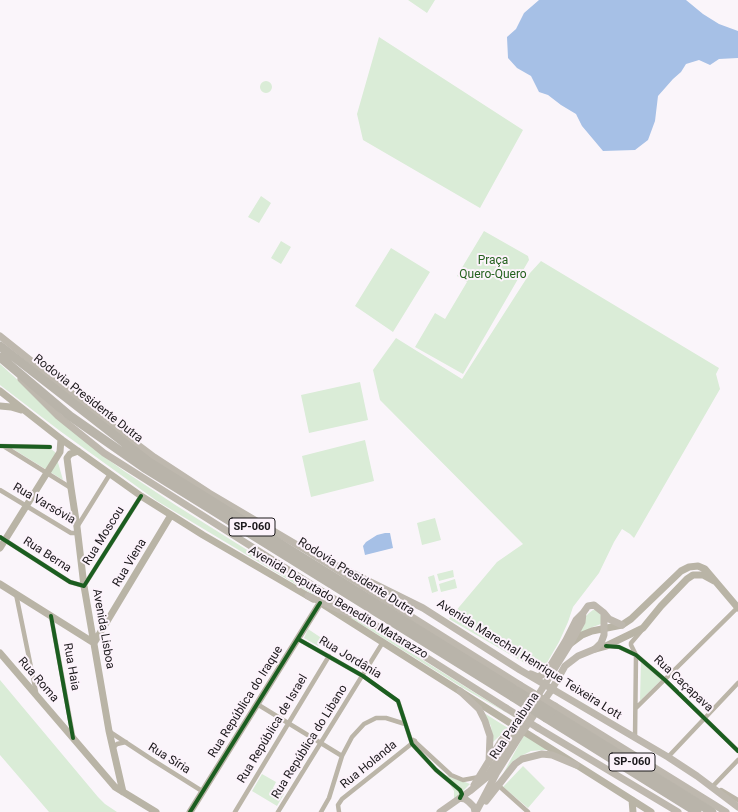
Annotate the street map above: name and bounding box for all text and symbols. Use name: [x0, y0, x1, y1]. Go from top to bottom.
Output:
park label: Praça Quero-Quero: [459, 254, 527, 282]
street label: Rodovia Presidente Dutra: [30, 352, 146, 446]
street label: Rua Varsóvia: [10, 480, 78, 528]
street label: Rua Moscou: [80, 504, 128, 568]
road number: SP-060: [229, 518, 275, 536]
street label: Rua Berna: [20, 534, 74, 576]
street label: Rodovia Presidente Dutra: [295, 535, 417, 619]
street label: Rua Viena: [110, 536, 150, 590]
street label: Avenida Deputado Benedito Matarazzo: [246, 544, 430, 662]
street label: Avenida Lisboa: [89, 588, 117, 670]
street label: Avenida Marechal Henrique Teixeira Lott: [434, 597, 624, 723]
street label: Rua Jordânia: [316, 634, 384, 682]
street label: Rua Haia: [60, 642, 82, 692]
street label: Rua República do Iraque: [206, 643, 286, 761]
street label: Rua Caçapava: [650, 653, 716, 715]
street label: Rua Roma: [15, 655, 61, 705]
street label: Rua República de Israel: [235, 672, 311, 786]
street label: Rua República do Libano: [269, 682, 351, 802]
street label: Rua Paraibuna: [487, 690, 543, 762]
street label: Rua Holanda: [338, 738, 400, 792]
street label: Rua Síria: [145, 740, 193, 778]
road number: SP-060: [609, 753, 655, 771]

